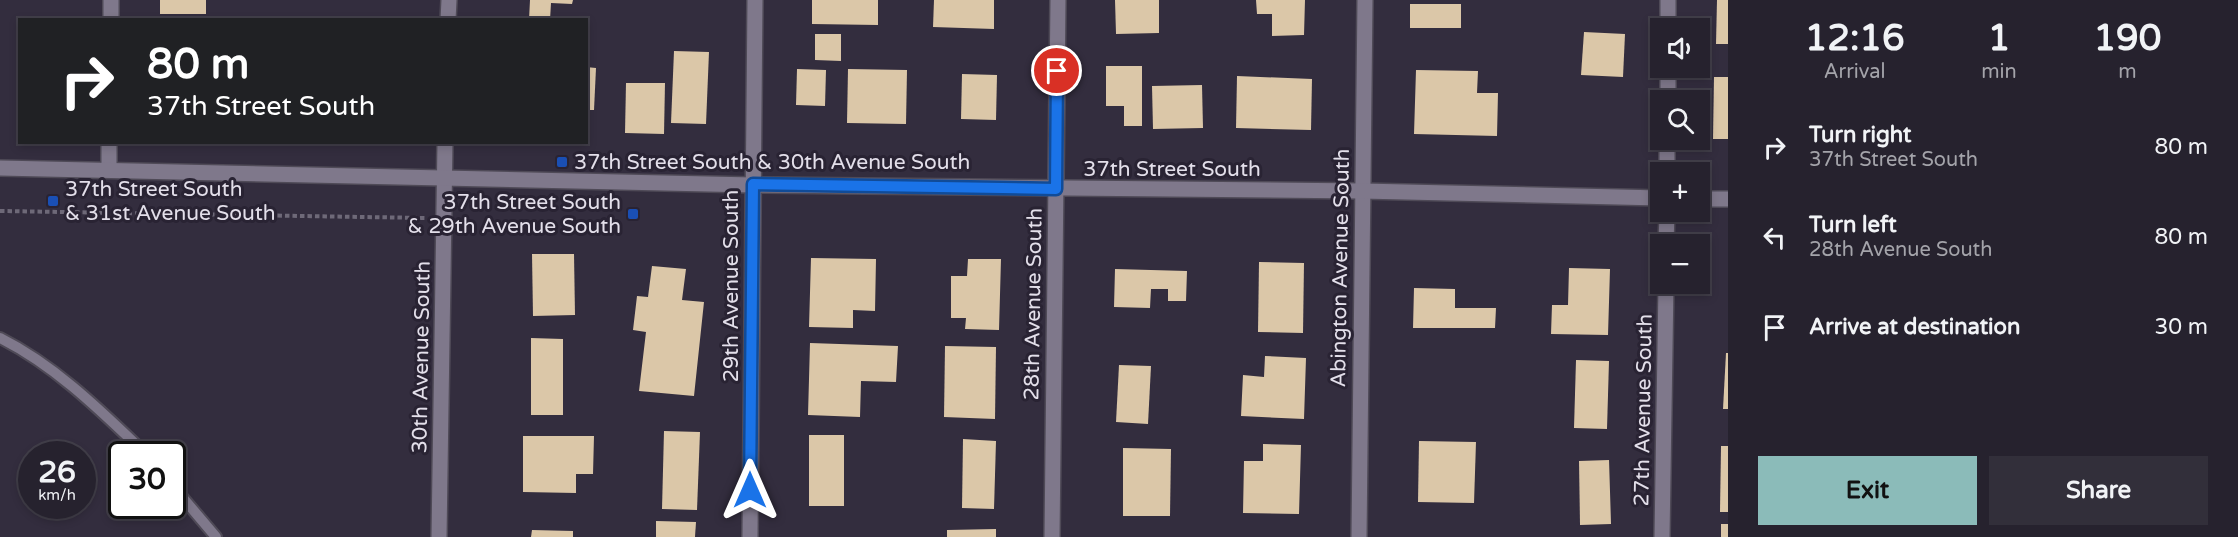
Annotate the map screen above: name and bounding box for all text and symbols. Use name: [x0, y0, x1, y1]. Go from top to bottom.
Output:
text: 12:16: [1805, 17, 1905, 60]
text: 1: [1988, 17, 2010, 60]
text: 190: [2093, 17, 2161, 60]
map controls: [1650, 18, 1710, 294]
button: sound: [1650, 18, 1710, 78]
text: 80 m: [147, 39, 249, 90]
icon: right: [48, 42, 126, 120]
pin: [1031, 45, 1082, 96]
icon: arrive: [1040, 54, 1073, 87]
text: Arrival: [1824, 60, 1886, 84]
text: min: [1981, 60, 2017, 84]
text: m: [2118, 60, 2137, 84]
text: 37th Street South: [147, 90, 375, 123]
button: search: [1650, 90, 1710, 150]
text: Turn right: [1809, 122, 1911, 148]
icon: right: [1758, 131, 1791, 164]
text: 80 m: [2154, 134, 2208, 160]
street label: Abington Avenue South: [1326, 148, 1355, 388]
text: 37th Street South: [1809, 148, 1978, 172]
place label: 37th Street South & 30th Avenue South: [574, 150, 970, 175]
marker: 37th Street South & 30th Avenue South: [555, 155, 569, 169]
street label: 37th Street South: [1083, 157, 1261, 182]
button: +: [1650, 162, 1710, 222]
place label: 37th Street South & 31st Avenue South: [65, 177, 276, 226]
place label: 37th Street South & 29th Avenue South: [408, 190, 621, 239]
street label: 29th Avenue South: [719, 190, 744, 382]
marker: 37th Street South & 31st Avenue South: [46, 194, 60, 208]
marker: 37th Street South & 29th Avenue South: [626, 207, 640, 221]
street label: 28th Avenue South: [1019, 208, 1048, 401]
text: Turn left: [1809, 212, 1897, 238]
icon: left: [1758, 221, 1791, 254]
text: 80 m: [2154, 224, 2208, 250]
button: −: [1650, 234, 1710, 294]
text: 28th Avenue South: [1809, 238, 1992, 262]
street label: 30th Avenue South: [407, 261, 436, 454]
icon: arrive: [1758, 311, 1791, 344]
street label: 27th Avenue South: [1629, 314, 1658, 507]
text: Arrive at destination: [1809, 314, 2020, 340]
text: 30 m: [2154, 314, 2208, 340]
speed limit sign: 30: [108, 441, 186, 519]
text: 26: [38, 454, 76, 491]
button: Exit: [1758, 456, 1977, 525]
button: Share: [1989, 456, 2208, 525]
position arrow: [718, 458, 782, 522]
text: km/h: [38, 486, 76, 504]

